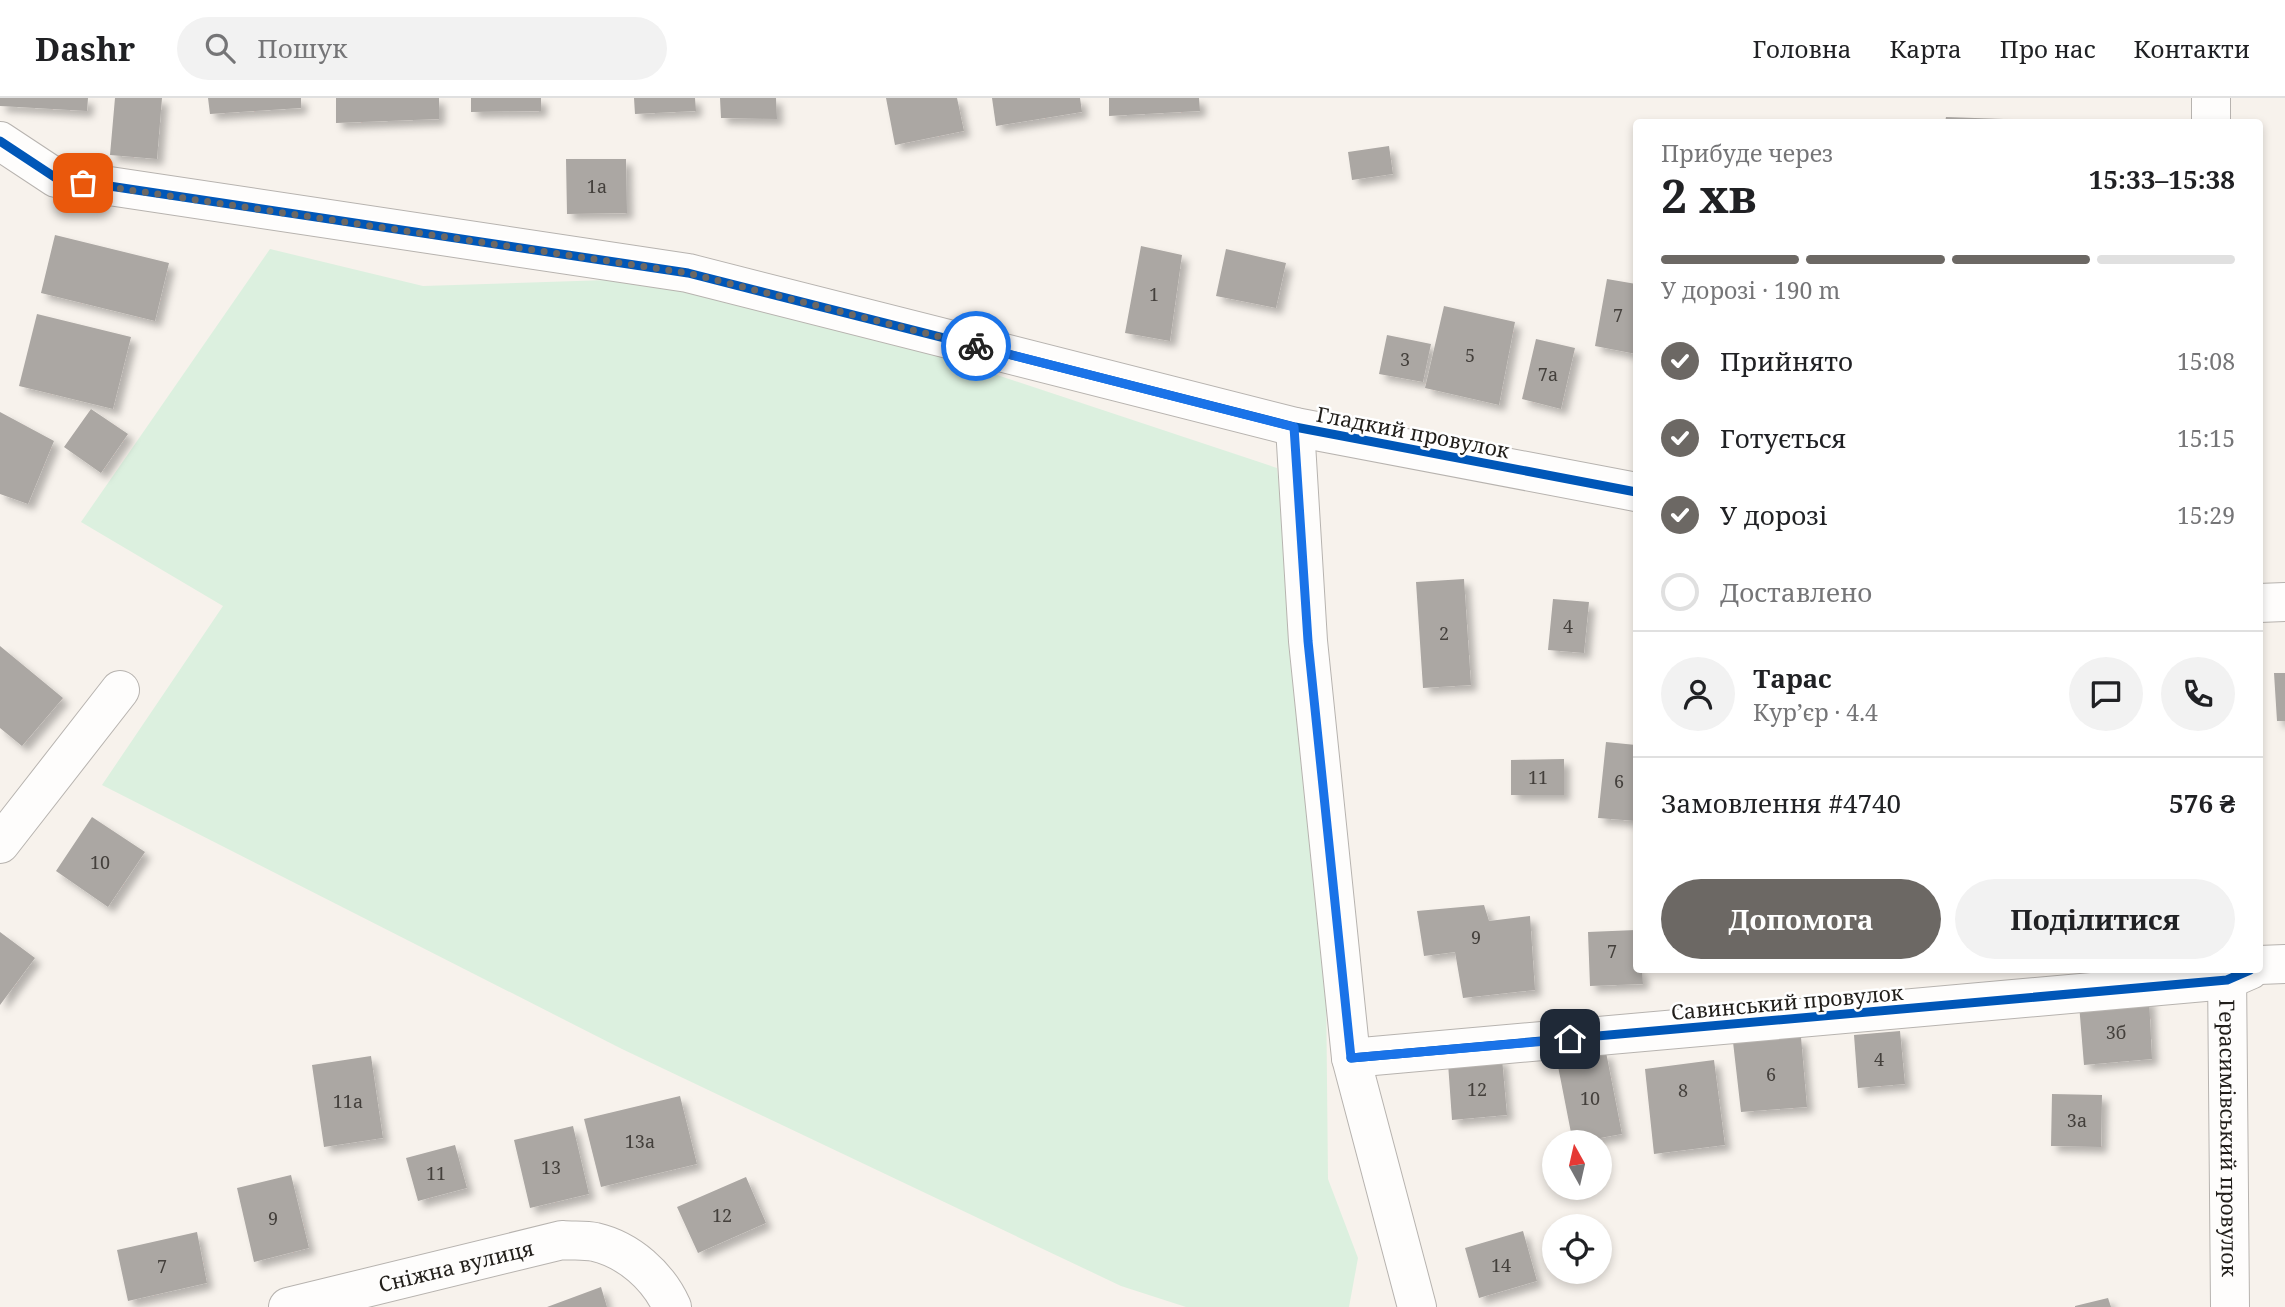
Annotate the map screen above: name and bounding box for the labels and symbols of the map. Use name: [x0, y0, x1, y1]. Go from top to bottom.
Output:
pin: [53, 153, 113, 213]
house number: 1а: [587, 174, 607, 198]
house number: 1: [1149, 282, 1159, 306]
house number: 7: [1613, 303, 1623, 327]
courier: [941, 311, 1011, 381]
house number: 5: [1465, 343, 1475, 367]
house number: 3: [1400, 347, 1410, 371]
house number: 7а: [1538, 362, 1558, 386]
street label: Гладкий провулок: [1314, 400, 1513, 465]
house number: 4: [1563, 614, 1573, 638]
house number: 2: [1439, 621, 1449, 645]
house number: 11: [1528, 765, 1548, 789]
house number: 6: [1614, 769, 1624, 793]
house number: 10: [90, 850, 110, 874]
house number: 9: [1471, 925, 1481, 949]
house number: 7: [1607, 939, 1617, 963]
street label: Савинський провулок: [1670, 978, 1905, 1026]
street label: Герасимівський провулок: [2213, 999, 2244, 1277]
pin: [1540, 1009, 1600, 1069]
house number: 3б: [2106, 1020, 2126, 1044]
house number: 4: [1874, 1047, 1884, 1071]
house number: 6: [1766, 1062, 1776, 1086]
house number: 12: [1467, 1077, 1487, 1101]
house number: 8: [1678, 1078, 1688, 1102]
house number: 10: [1580, 1086, 1600, 1110]
house number: 11а: [333, 1089, 363, 1113]
house number: 3а: [2067, 1108, 2087, 1132]
house number: 13а: [625, 1129, 655, 1153]
north arrow: [1542, 1130, 1612, 1200]
house number: 13: [541, 1155, 561, 1179]
house number: 11: [426, 1161, 446, 1185]
house number: 12: [712, 1203, 732, 1227]
house number: 9: [268, 1206, 278, 1230]
street label: Сніжна вулиця: [375, 1233, 537, 1298]
house number: 14: [1491, 1253, 1511, 1277]
house number: 7: [157, 1254, 167, 1278]

